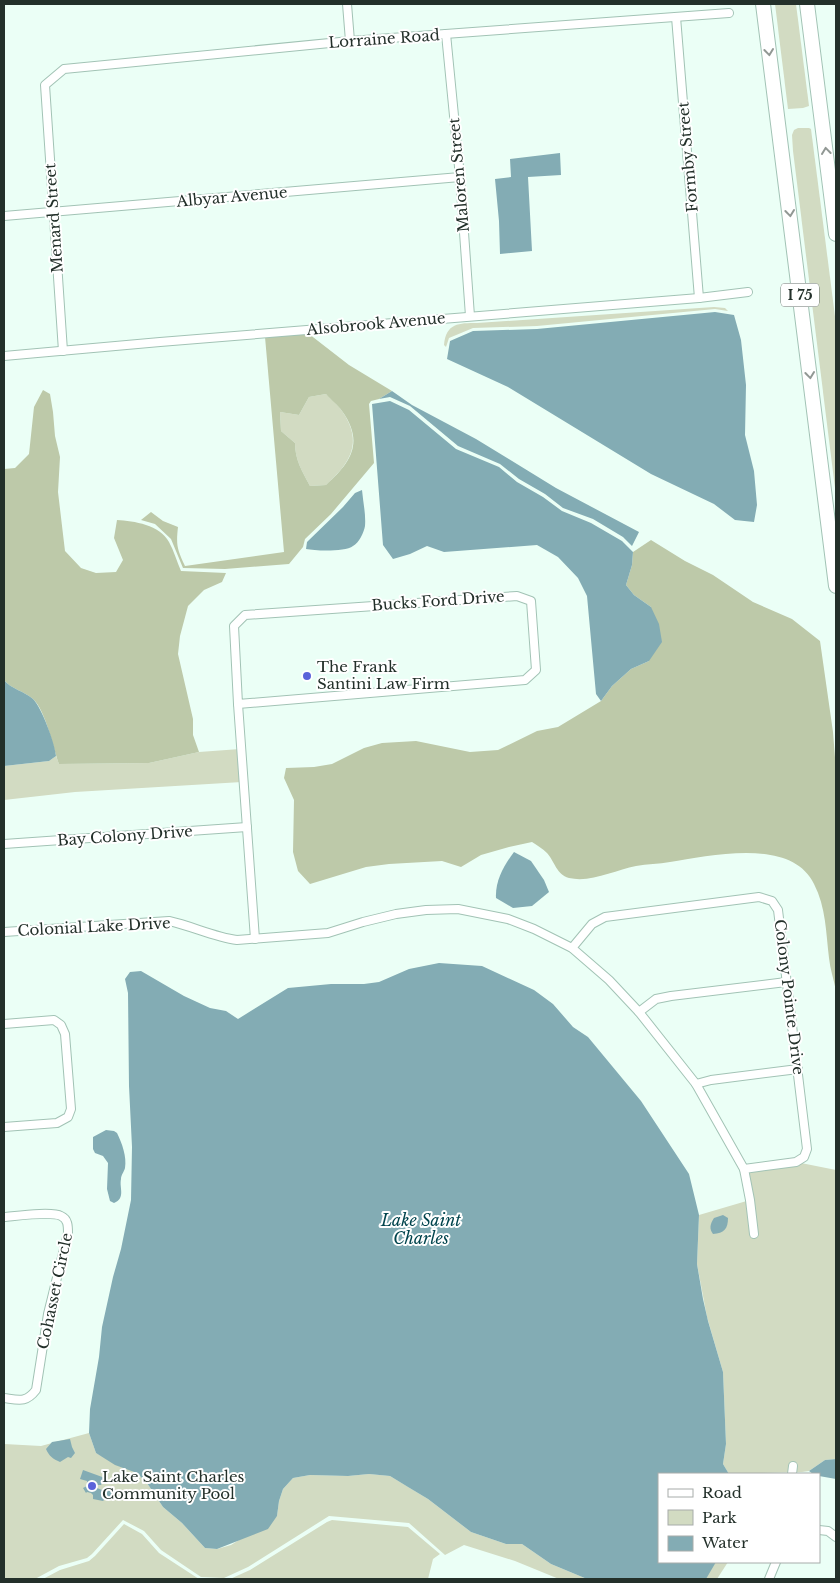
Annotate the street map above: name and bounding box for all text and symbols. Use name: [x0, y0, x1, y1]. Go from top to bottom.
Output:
street label: Lorraine Road: [328, 25, 440, 52]
one-way arrow: [764, 48, 774, 56]
street label: Formby Street: [673, 101, 702, 213]
street label: Maloren Street: [444, 117, 473, 233]
one-way arrow: [821, 146, 832, 154]
street label: Menard Street: [40, 162, 67, 273]
street label: Albyar Avenue: [175, 182, 288, 211]
one-way arrow: [784, 210, 795, 218]
road number: I 75: [781, 284, 819, 306]
street label: Alsobrook Avenue: [305, 308, 446, 339]
one-way arrow: [804, 371, 815, 379]
street label: Bucks Ford Drive: [371, 586, 505, 615]
place label: The Frank Santini Law Firm: [317, 657, 450, 693]
marker: The Frank Santini Law Firm: [301, 670, 313, 682]
street label: Bay Colony Drive: [57, 821, 193, 850]
street label: Colonial Lake Drive: [17, 913, 171, 940]
street label: Colony Pointe Drive: [771, 918, 808, 1076]
water label: Lake Saint Charles: [380, 1210, 461, 1248]
street label: Cohasset Circle: [33, 1231, 76, 1351]
place label: Lake Saint Charles Community Pool: [102, 1467, 244, 1503]
legend: [658, 1473, 820, 1563]
marker: Lake Saint Charles Community Pool: [86, 1480, 98, 1492]
text: Road: [702, 1483, 742, 1502]
text: Park: [702, 1508, 738, 1527]
text: Water: [701, 1533, 749, 1552]

